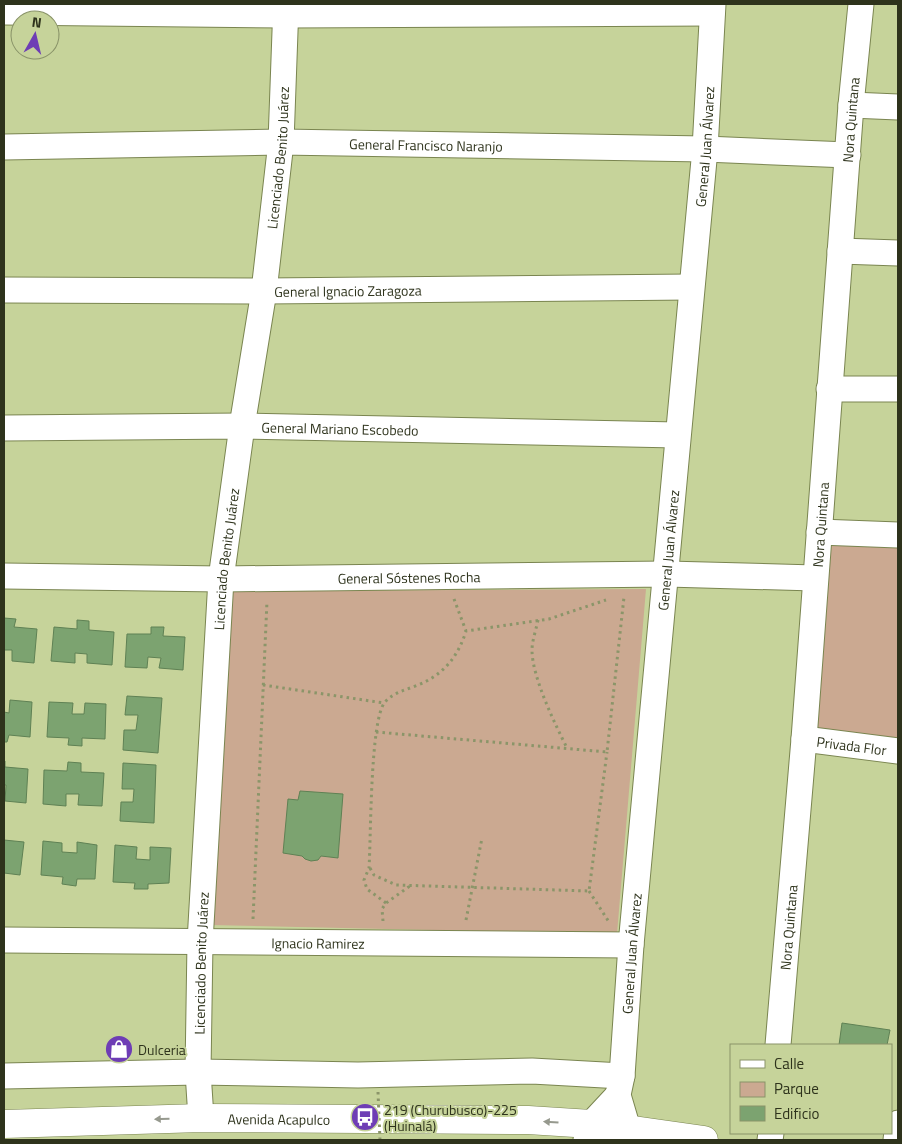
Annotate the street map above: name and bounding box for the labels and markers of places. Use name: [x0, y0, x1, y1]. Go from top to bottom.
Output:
shop icon: Dulceria: [104, 1034, 134, 1064]
place label: Dulceria: [138, 1039, 186, 1060]
place label: 219 (Churubusco)-225 (Huinalá): [384, 1099, 517, 1136]
bus stop icon: 219 (Churubusco)-225 (Huinalá): [350, 1102, 380, 1132]

